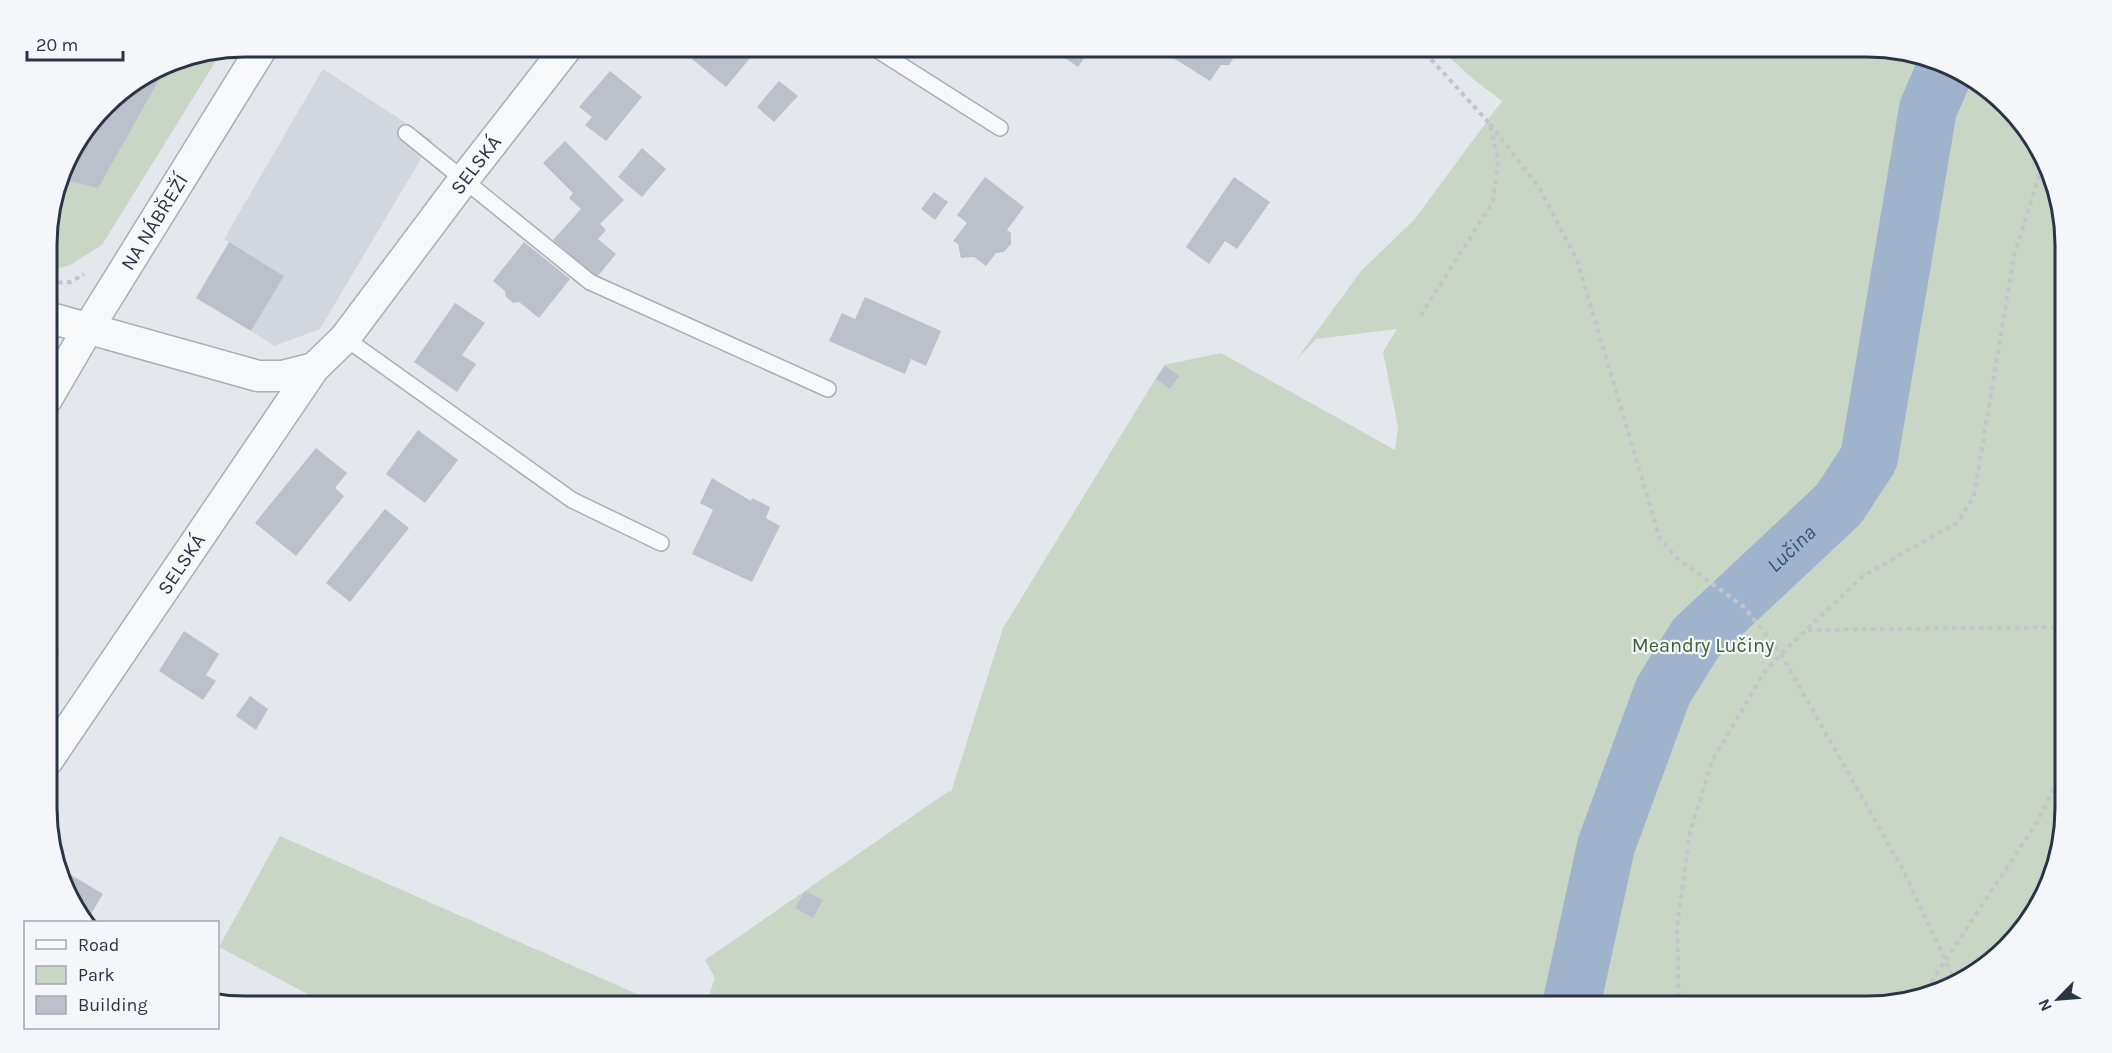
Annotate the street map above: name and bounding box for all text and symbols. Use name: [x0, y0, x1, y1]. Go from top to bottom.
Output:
scale bar: [27, 24, 123, 62]
text: 20 m: [36, 34, 78, 56]
street label: SELSKÁ: [446, 130, 506, 199]
street label: NA NÁBŘEŽÍ: [116, 169, 193, 274]
water label: Lučina: [1762, 520, 1821, 577]
street label: SELSKÁ: [153, 529, 210, 599]
park label: Meandry Lučiny: [1632, 634, 1774, 657]
legend: [24, 921, 219, 1029]
text: Road: [78, 934, 119, 956]
text: Park: [78, 964, 115, 986]
north arrow: [2028, 969, 2088, 1029]
text: Building: [78, 994, 148, 1016]
text: N: [2034, 996, 2056, 1014]

